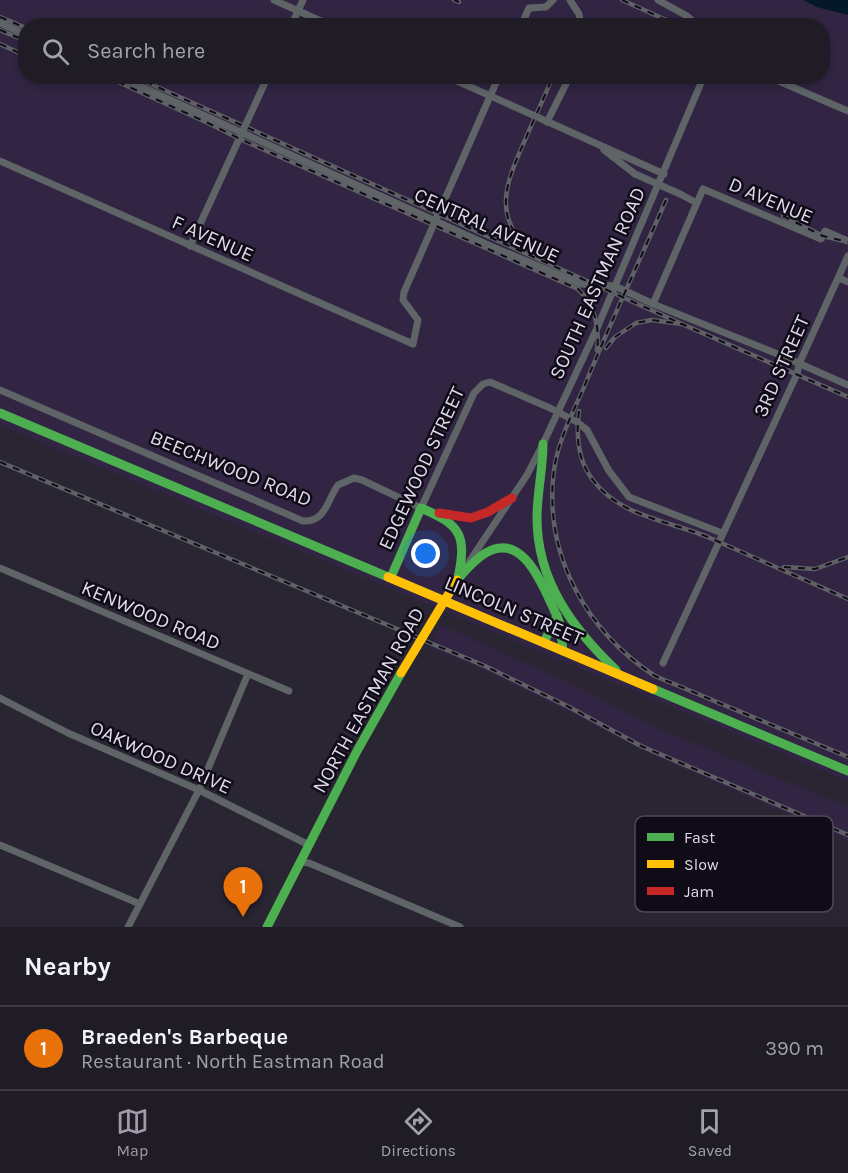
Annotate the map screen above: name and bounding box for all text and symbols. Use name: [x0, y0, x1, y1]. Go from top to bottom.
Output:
search box: [18, 18, 830, 84]
icon: search: [39, 35, 72, 68]
text: Search here: [87, 38, 205, 64]
street label: D AVENUE: [725, 172, 816, 229]
street label: CENTRAL AVENUE: [411, 183, 563, 268]
street label: SOUTH EASTMAN ROAD: [545, 184, 650, 383]
street label: F AVENUE: [169, 210, 257, 267]
street label: 3RD STREET: [749, 312, 814, 421]
street label: EDGEWOOD STREET: [374, 383, 469, 553]
street label: BEECHWOOD ROAD: [147, 426, 315, 511]
your location: [411, 539, 440, 568]
street label: LINCOLN STREET: [441, 571, 587, 650]
street label: KENWOOD ROAD: [78, 576, 224, 655]
street label: NORTH EASTMAN ROAD: [308, 603, 429, 797]
street label: OAKWOOD DRIVE: [87, 716, 235, 799]
legend: [635, 816, 833, 912]
text: Fast: [684, 828, 715, 847]
text: Slow: [684, 855, 719, 874]
pin: 1: [224, 868, 262, 917]
text: Jam: [684, 882, 714, 901]
text: Nearby: [24, 951, 111, 982]
text: Braeden's Barbeque: [81, 1024, 288, 1050]
text: 1: [40, 1037, 47, 1060]
text: 390 m: [765, 1037, 824, 1060]
text: Restaurant · North Eastman Road: [81, 1050, 385, 1073]
tab: Map: [116, 1105, 149, 1160]
tab: Directions: [381, 1105, 456, 1160]
tab: Saved: [688, 1105, 732, 1160]

